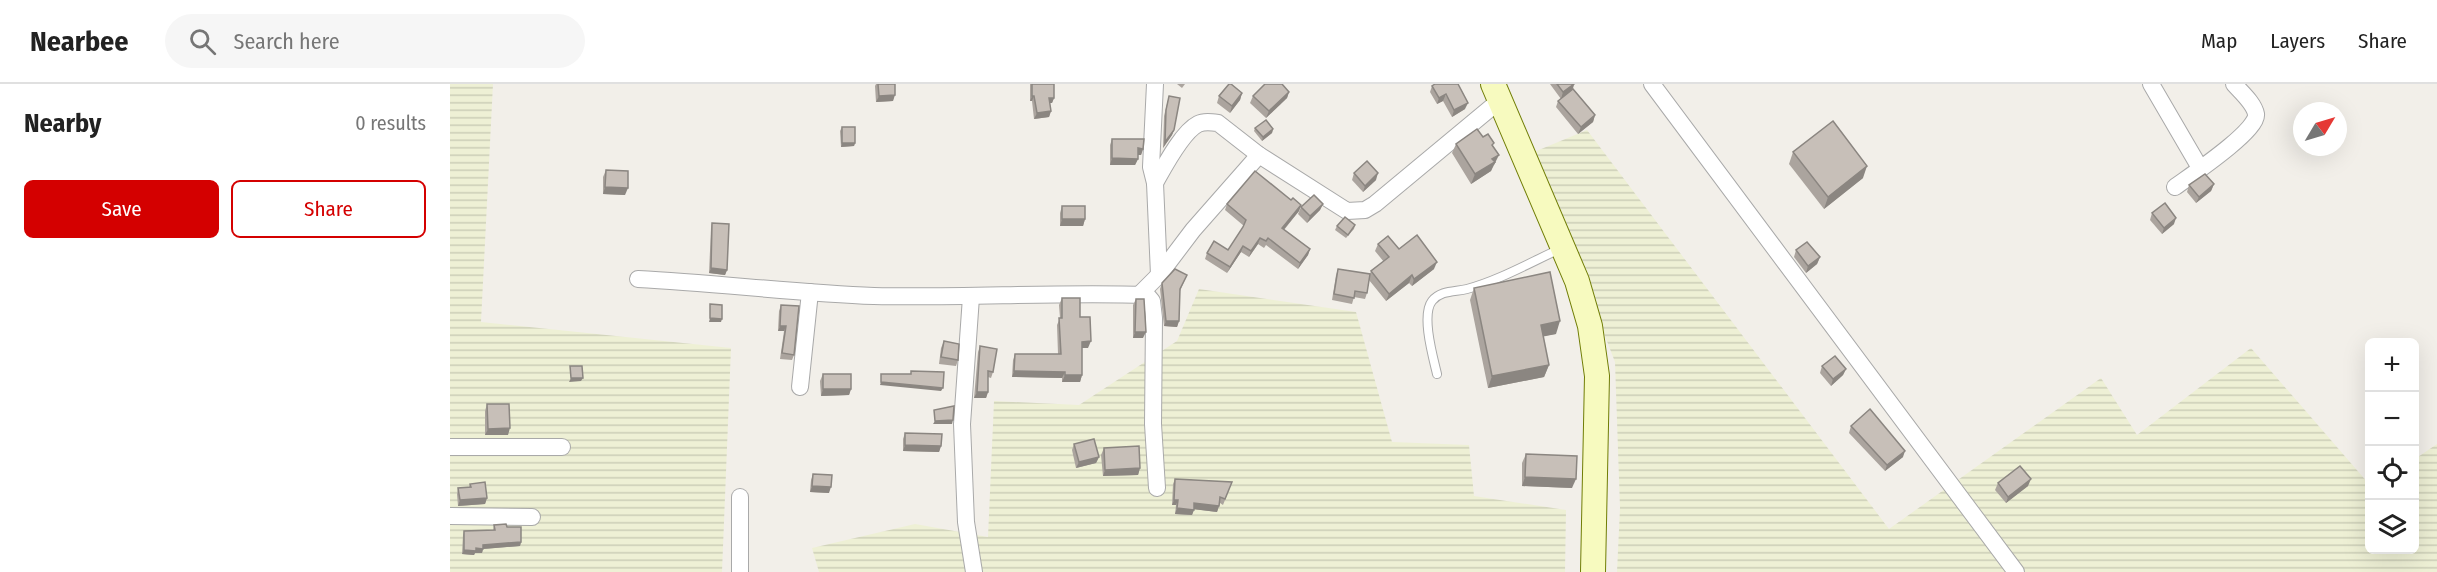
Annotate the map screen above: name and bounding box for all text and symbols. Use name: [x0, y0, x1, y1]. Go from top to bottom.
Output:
search box: [165, 14, 585, 68]
text: Nearbee: [30, 25, 129, 58]
icon: search: [186, 25, 219, 58]
text: Search here: [234, 28, 340, 55]
text: Map: [2201, 28, 2237, 54]
text: Layers: [2270, 28, 2325, 54]
text: Share: [2358, 28, 2407, 54]
north arrow: [2293, 102, 2347, 156]
text: Nearby: [24, 108, 101, 139]
text: 0 results: [355, 111, 426, 135]
button: Save: [24, 180, 219, 238]
button: Share: [231, 180, 426, 238]
map controls: [2365, 338, 2419, 554]
button: +: [2365, 338, 2419, 392]
button: −: [2365, 392, 2419, 446]
button: locate: [2365, 446, 2419, 500]
button: layers: [2365, 500, 2419, 554]

